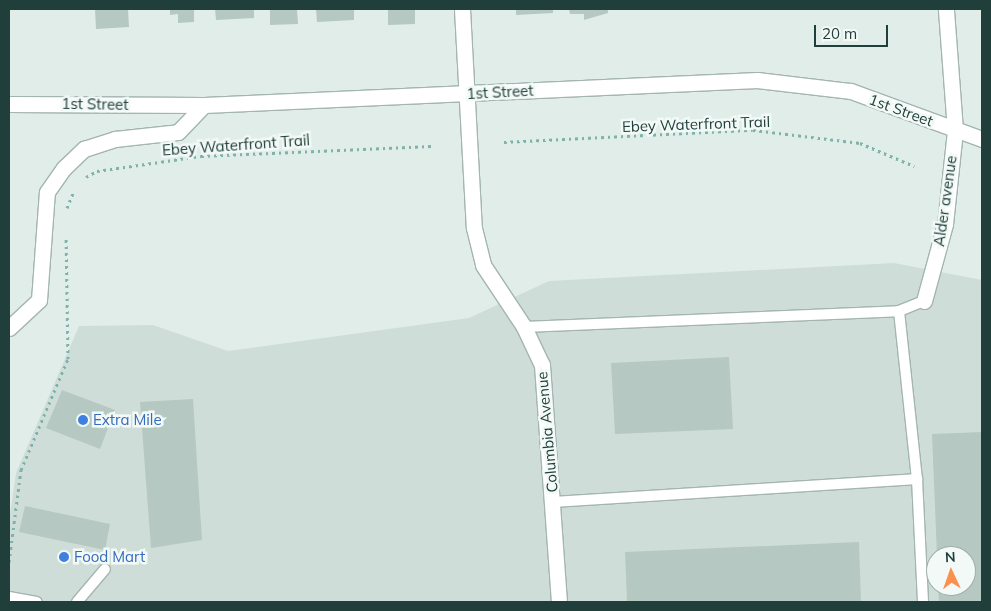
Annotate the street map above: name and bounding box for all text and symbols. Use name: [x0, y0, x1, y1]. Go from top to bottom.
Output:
scale bar: [816, 15, 890, 47]
text: 20 m: [822, 24, 857, 43]
street label: 1st Street: [466, 81, 534, 103]
street label: 1st Street: [866, 90, 936, 130]
street label: 1st Street: [61, 94, 129, 114]
street label: Ebey Waterfront Trail: [622, 112, 770, 136]
street label: Ebey Waterfront Trail: [161, 131, 311, 159]
street label: Alder avenue: [930, 154, 960, 248]
street label: Columbia Avenue: [533, 371, 561, 493]
place label: Extra Mile: [93, 411, 162, 429]
marker: Extra Mile: [77, 414, 89, 426]
north arrow: [926, 546, 976, 596]
place label: Food Mart: [74, 548, 145, 566]
text: N: [945, 548, 956, 566]
marker: Food Mart: [58, 551, 70, 563]

